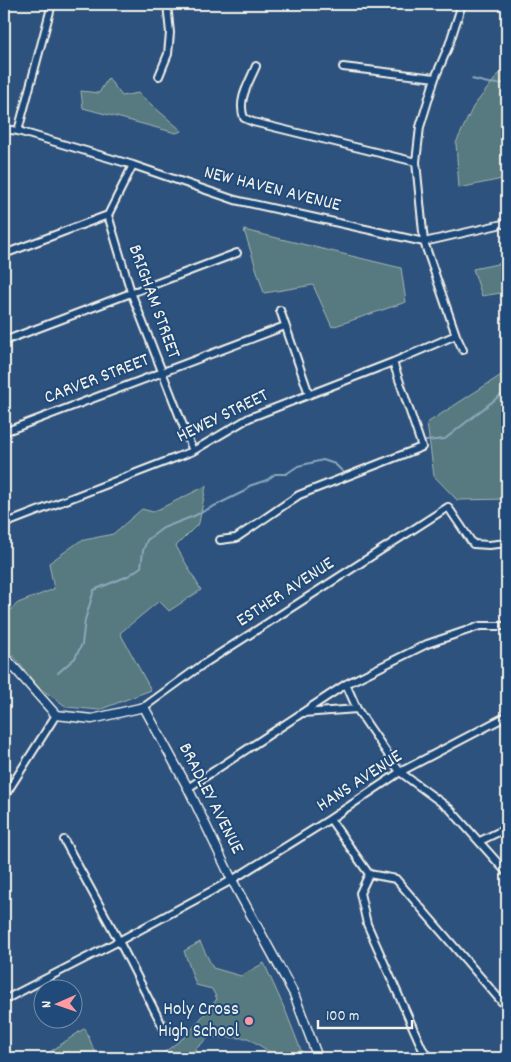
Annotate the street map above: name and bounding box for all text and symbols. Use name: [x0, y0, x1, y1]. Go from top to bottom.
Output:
street label: NEW HAVEN AVENUE: [201, 160, 344, 220]
street label: BRIGHAM STREET: [120, 241, 186, 363]
street label: CARVER STREET: [41, 347, 154, 412]
street label: HEWEY STREET: [172, 383, 274, 451]
street label: ESTHER AVENUE: [232, 551, 341, 635]
street label: BRADLEY AVENUE: [170, 739, 250, 860]
street label: HANS AVENUE: [312, 744, 409, 820]
north arrow: [32, 980, 82, 1030]
place label: Holy Cross High School: [158, 997, 239, 1046]
scale bar: [318, 997, 412, 1029]
text: N: [37, 1000, 57, 1008]
text: 100 m: [326, 1006, 359, 1028]
marker: Holy Cross High School: [243, 1015, 255, 1027]

